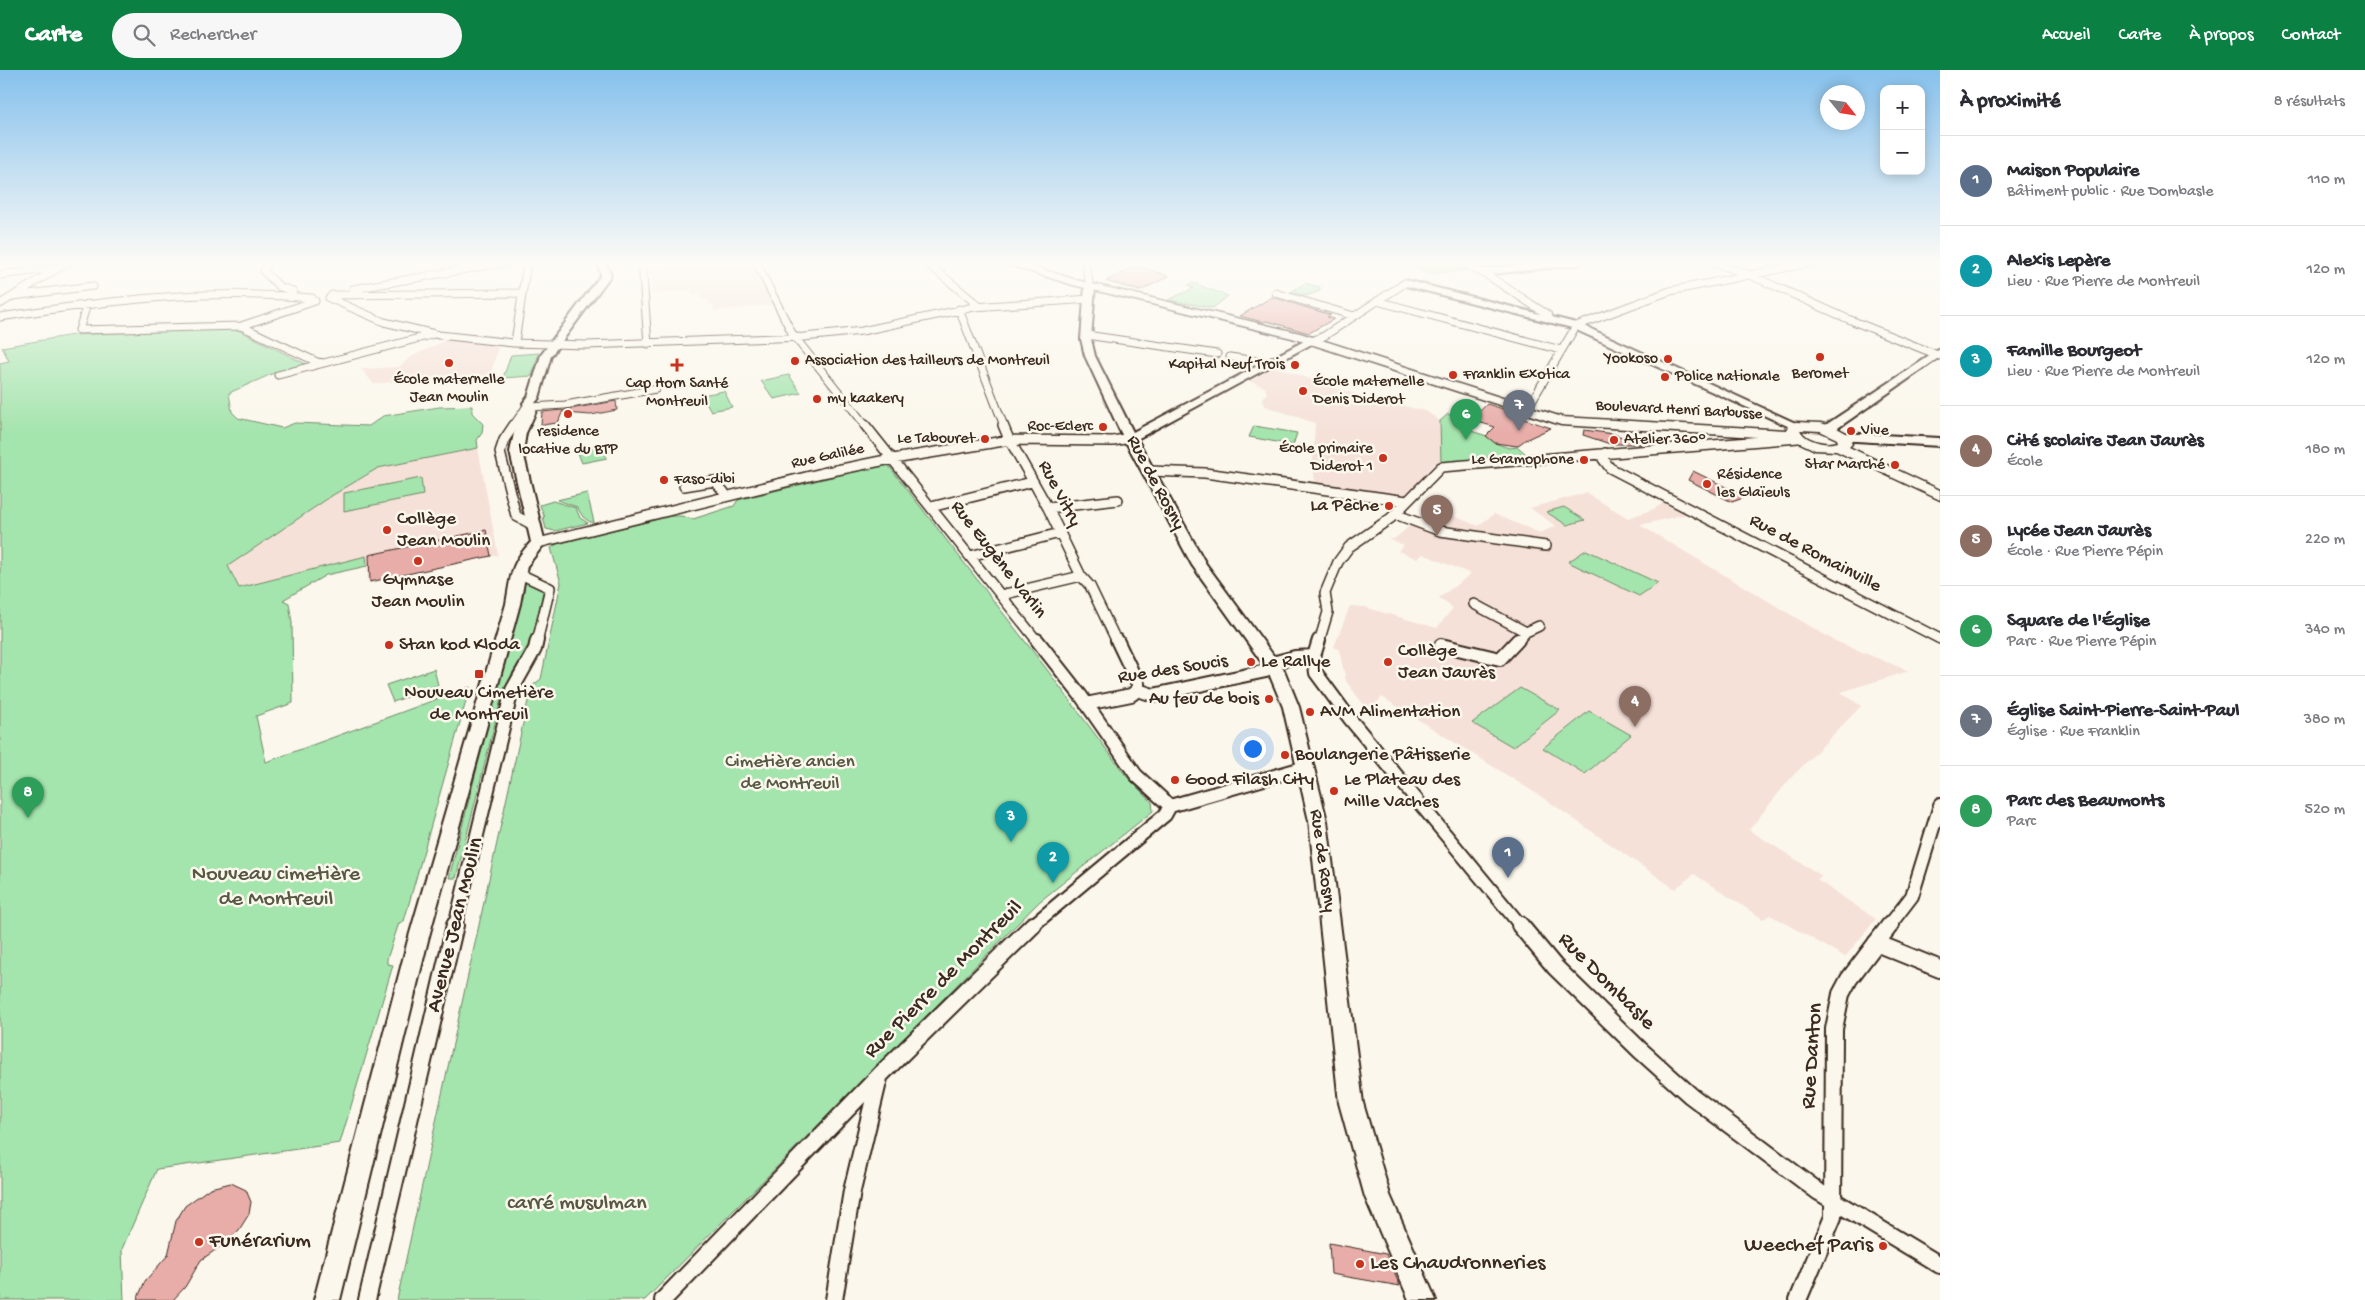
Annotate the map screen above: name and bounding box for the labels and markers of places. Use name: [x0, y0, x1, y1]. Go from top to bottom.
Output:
place label: Yookoso: [1602, 350, 1658, 369]
marker: Beromet: [1814, 351, 1826, 363]
place label: Association des tailleurs de Montreuil: [805, 352, 1050, 371]
marker: Yookoso: [1662, 353, 1674, 365]
marker: Association des tailleurs de Montreuil: [789, 355, 801, 367]
place label: Kapital Neuf Trois: [1169, 356, 1286, 375]
marker: École maternelle Jean Moulin: [443, 357, 455, 369]
marker: Cap Horn Santé Montreuil: [670, 358, 684, 372]
marker: Kapital Neuf Trois: [1289, 359, 1301, 371]
place label: Beromet: [1791, 365, 1850, 384]
place label: Franklin Exotica: [1462, 366, 1571, 385]
place label: Police nationale: [1674, 368, 1780, 387]
marker: Franklin Exotica: [1447, 369, 1459, 381]
place label: École maternelle Jean Moulin: [393, 371, 505, 408]
marker: Police nationale: [1659, 371, 1671, 383]
place label: École maternelle Denis Diderot: [1312, 373, 1425, 410]
place label: Cap Horn Santé Montreuil: [626, 375, 729, 412]
marker: École maternelle Denis Diderot: [1297, 385, 1309, 397]
place label: my kaakery: [827, 390, 904, 409]
pin: 7: [1503, 390, 1535, 431]
marker: my kaakery: [811, 393, 823, 405]
pin: 6: [1450, 399, 1482, 440]
marker: residence locative du BTP: [562, 408, 574, 420]
place label: Roc-Eclerc: [1028, 418, 1094, 437]
marker: Roc-Eclerc: [1097, 421, 1109, 433]
place label: Vive: [1860, 422, 1889, 441]
place label: residence locative du BTP: [518, 423, 618, 460]
marker: Vive: [1845, 425, 1857, 437]
place label: Le Tabouret: [897, 430, 976, 449]
place label: Atelier 360°: [1624, 431, 1706, 450]
marker: Le Tabouret: [979, 433, 991, 445]
marker: Atelier 360°: [1608, 434, 1620, 446]
place label: École primaire Diderot 1: [1279, 440, 1374, 477]
place label: Le Gramophone: [1471, 451, 1575, 470]
marker: École primaire Diderot 1: [1377, 452, 1389, 464]
marker: Le Gramophone: [1578, 454, 1590, 466]
place label: Star Marché: [1805, 456, 1886, 475]
marker: Star Marché: [1889, 459, 1901, 471]
place label: Résidence les Glaïeuls: [1717, 466, 1791, 503]
place label: Faso-dibi: [673, 471, 735, 490]
marker: Faso-dibi: [658, 474, 670, 486]
marker: Résidence les Glaïeuls: [1701, 478, 1713, 490]
place label: La Pêche: [1310, 495, 1379, 518]
pin: 5: [1421, 495, 1453, 536]
marker: La Pêche: [1383, 500, 1395, 512]
place label: Collège Jean Moulin: [397, 508, 490, 553]
marker: Collège Jean Moulin: [381, 524, 393, 536]
marker: Gymnase Jean Moulin: [412, 555, 424, 567]
place label: Gymnase Jean Moulin: [371, 569, 465, 614]
place label: Stan kod Kloda: [399, 634, 521, 657]
marker: Stan kod Kloda: [383, 639, 395, 651]
place label: Collège Jean Jaurès: [1398, 640, 1496, 685]
place label: Le Rallye: [1261, 651, 1330, 674]
marker: Le Rallye: [1245, 656, 1257, 668]
marker: Collège Jean Jaurès: [1382, 656, 1394, 668]
marker: Nouveau Cimetière de Montreuil: [473, 668, 485, 680]
place label: Nouveau Cimetière de Montreuil: [404, 682, 554, 727]
pin: 4: [1619, 686, 1651, 727]
place label: Au feu de bois: [1149, 688, 1260, 711]
marker: Au feu de bois: [1263, 693, 1275, 705]
place label: AVM Alimentation: [1320, 701, 1460, 724]
marker: AVM Alimentation: [1304, 706, 1316, 718]
place label: Boulangerie Pâtisserie: [1294, 744, 1471, 767]
marker: Boulangerie Pâtisserie: [1279, 749, 1291, 761]
place label: Good Filash City: [1185, 769, 1315, 792]
place label: Le Plateau des Mille Vaches: [1344, 769, 1461, 814]
marker: Good Filash City: [1169, 774, 1181, 786]
pin: 8: [12, 777, 44, 818]
marker: Le Plateau des Mille Vaches: [1328, 785, 1340, 797]
pin: 3: [995, 801, 1027, 842]
pin: 1: [1492, 837, 1524, 878]
pin: 2: [1037, 842, 1069, 883]
place label: Funérarium: [208, 1229, 311, 1255]
place label: Weechef Paris: [1744, 1233, 1874, 1259]
marker: Funérarium: [193, 1236, 205, 1248]
marker: Weechef Paris: [1877, 1240, 1889, 1252]
place label: Les Chaudronneries: [1370, 1251, 1546, 1277]
marker: Les Chaudronneries: [1354, 1258, 1366, 1270]

